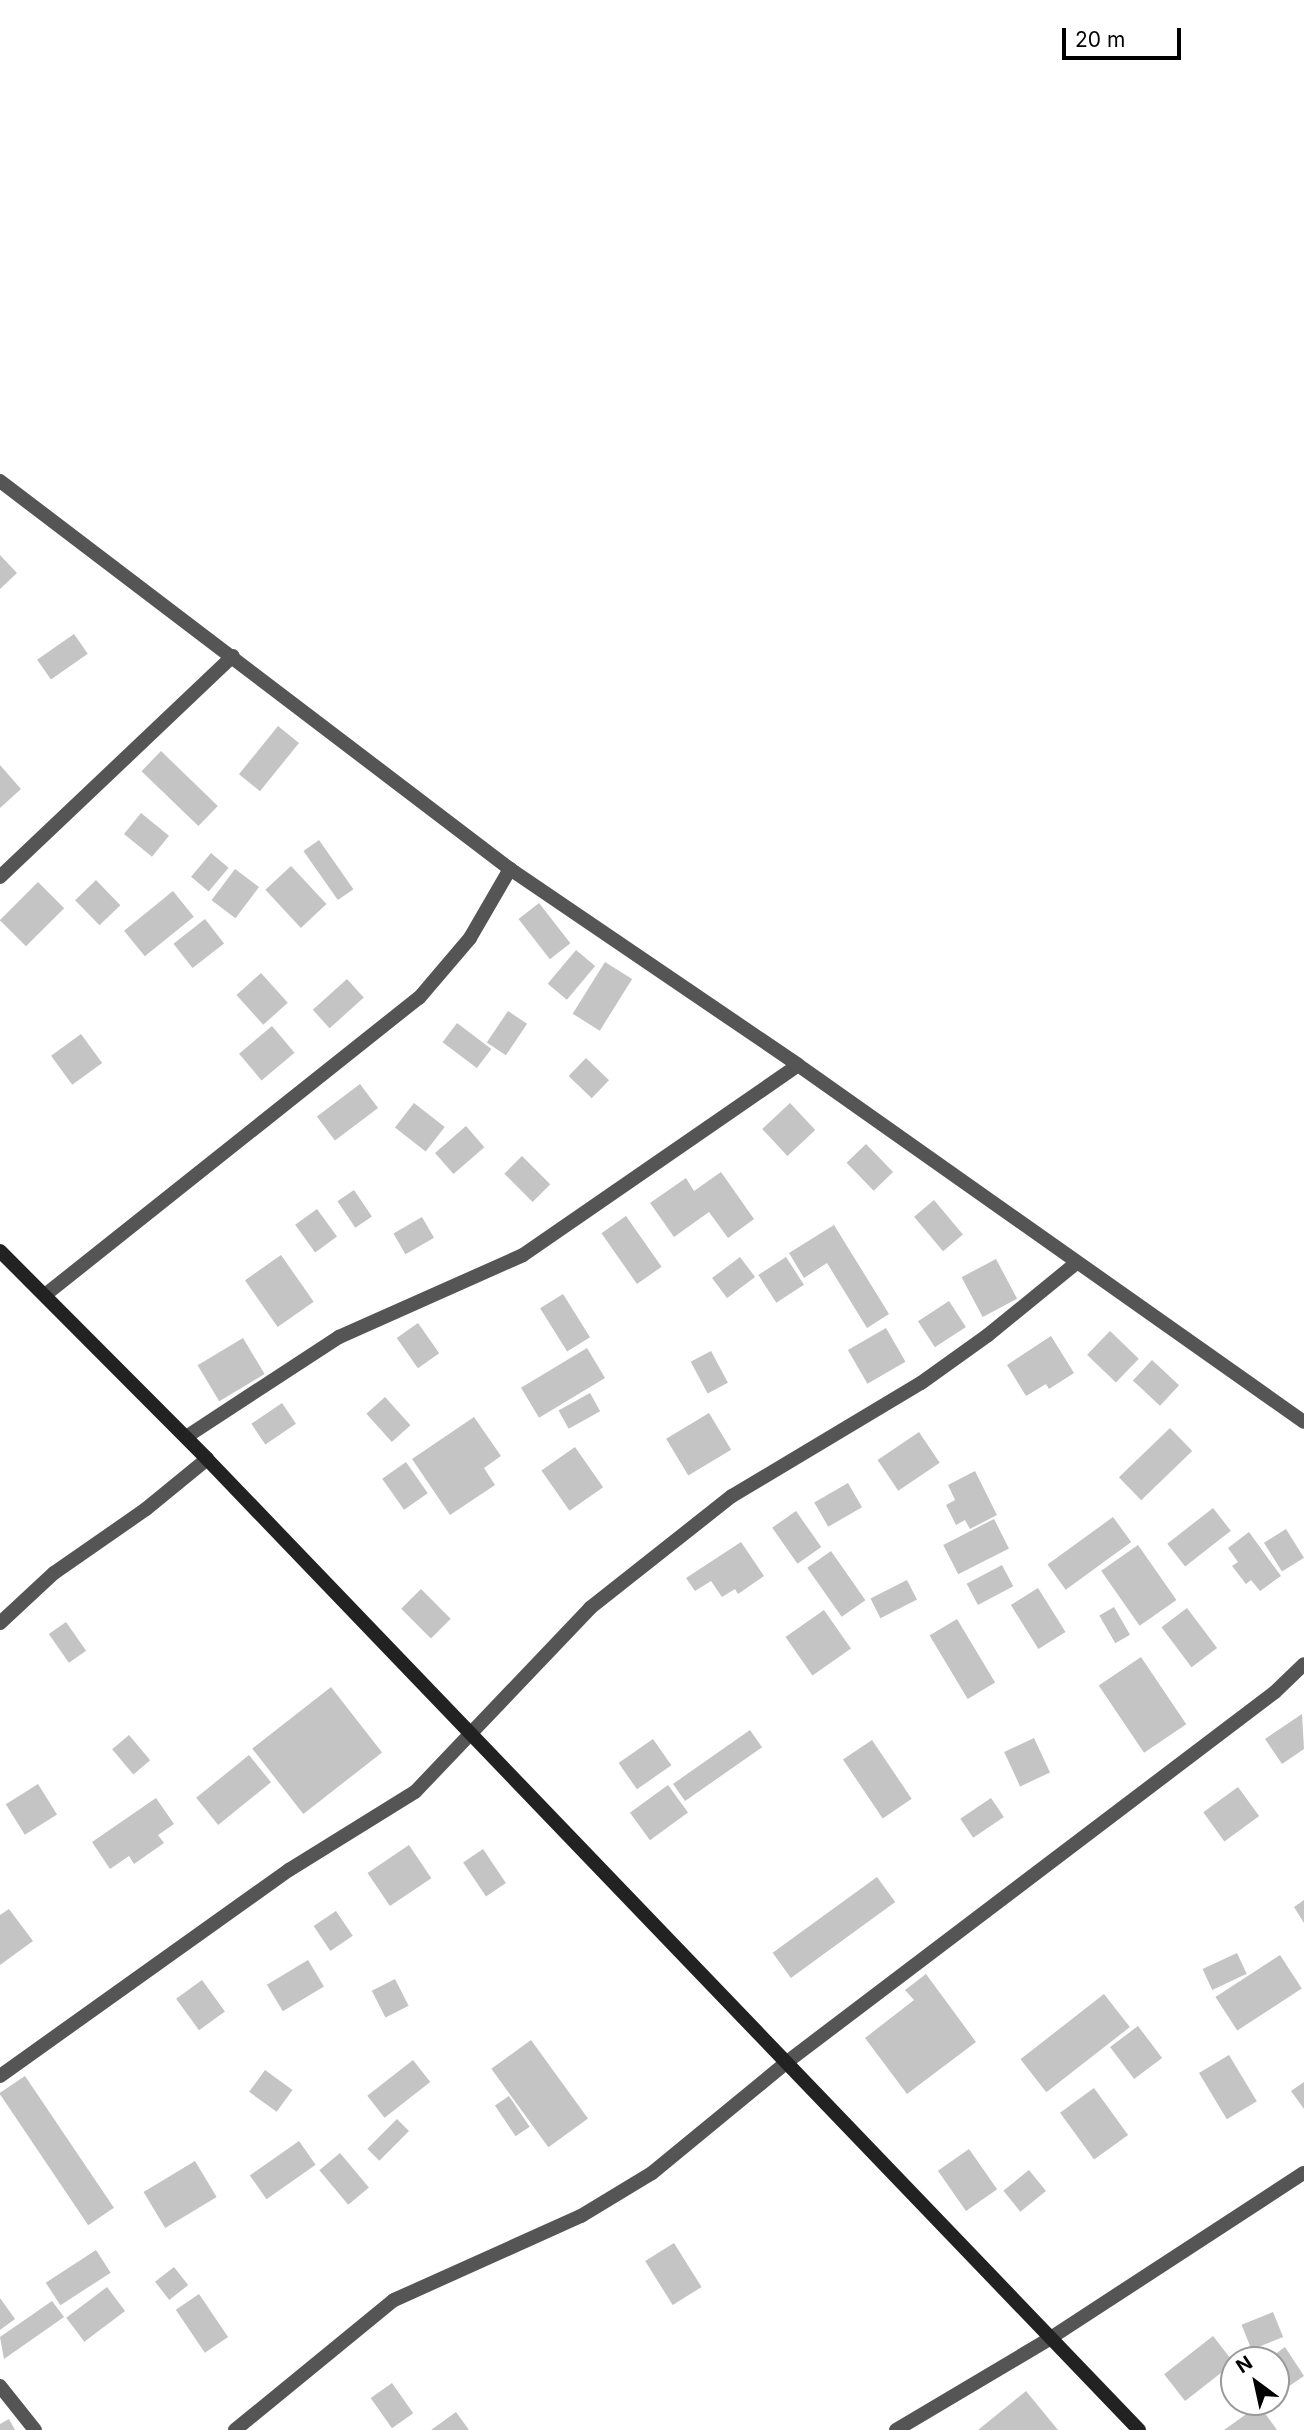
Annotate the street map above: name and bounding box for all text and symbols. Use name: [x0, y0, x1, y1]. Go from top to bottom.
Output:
scale bar: [1066, 14, 1185, 58]
text: 20 m: [1075, 27, 1125, 52]
north arrow: [1220, 2346, 1290, 2416]
text: N: [1232, 2351, 1257, 2378]

